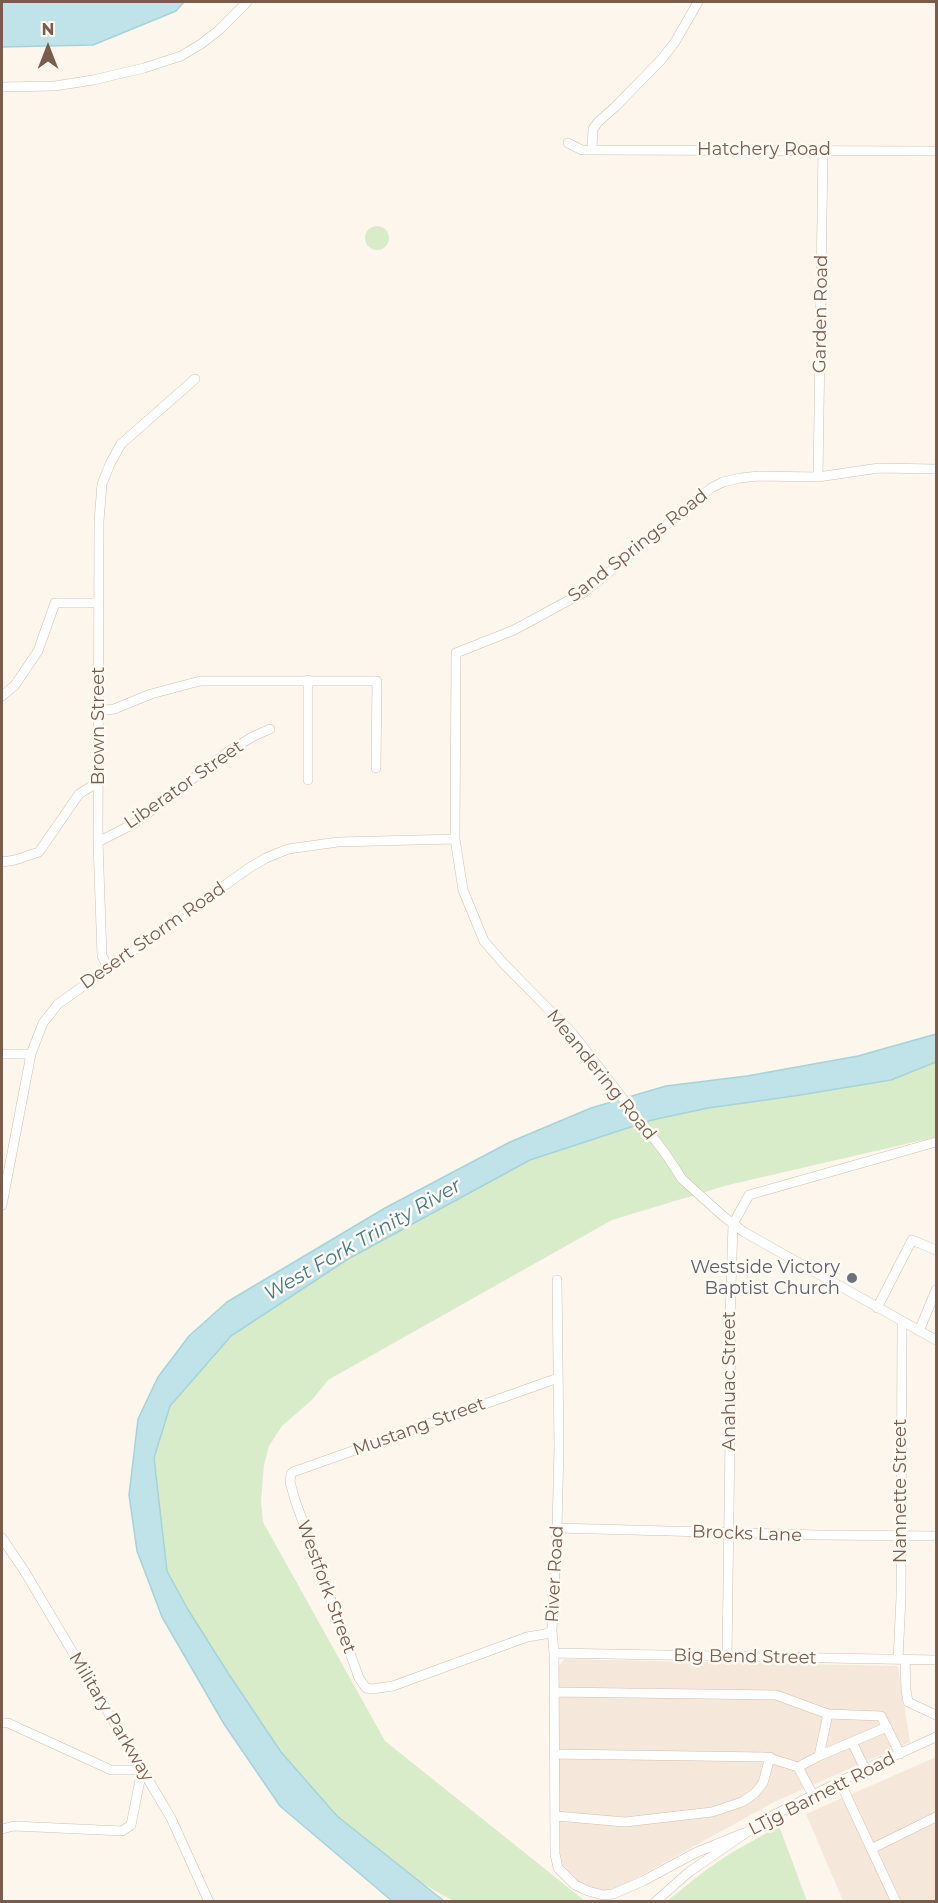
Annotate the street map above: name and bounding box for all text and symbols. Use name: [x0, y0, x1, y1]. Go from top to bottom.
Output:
north arrow: [18, 18, 78, 78]
text: N: [42, 20, 54, 39]
street label: Hatchery Road: [697, 139, 831, 161]
street label: Garden Road: [809, 255, 833, 373]
street label: Sand Springs Road: [564, 485, 712, 607]
street label: Brown Street: [88, 667, 110, 785]
street label: Liberator Street: [120, 736, 248, 834]
street label: Desert Storm Road: [76, 878, 230, 994]
street label: Meandering Road: [542, 1005, 660, 1145]
water label: West Fork Trinity River: [260, 1174, 466, 1306]
place label: Westside Victory Baptist Church: [690, 1257, 840, 1300]
marker: Westside Victory Baptist Church: [845, 1271, 859, 1285]
street label: Anahuac Street: [719, 1311, 741, 1451]
street label: Mustang Street: [350, 1393, 488, 1461]
street label: Nannette Street: [890, 1419, 912, 1563]
street label: Westfork Street: [292, 1517, 360, 1657]
street label: Brocks Lane: [692, 1521, 802, 1547]
street label: River Road: [542, 1525, 568, 1623]
street label: Big Bend Street: [673, 1645, 817, 1669]
street label: Military Parkway: [64, 1649, 158, 1785]
street label: LTjg Barnett Road: [745, 1748, 899, 1840]

